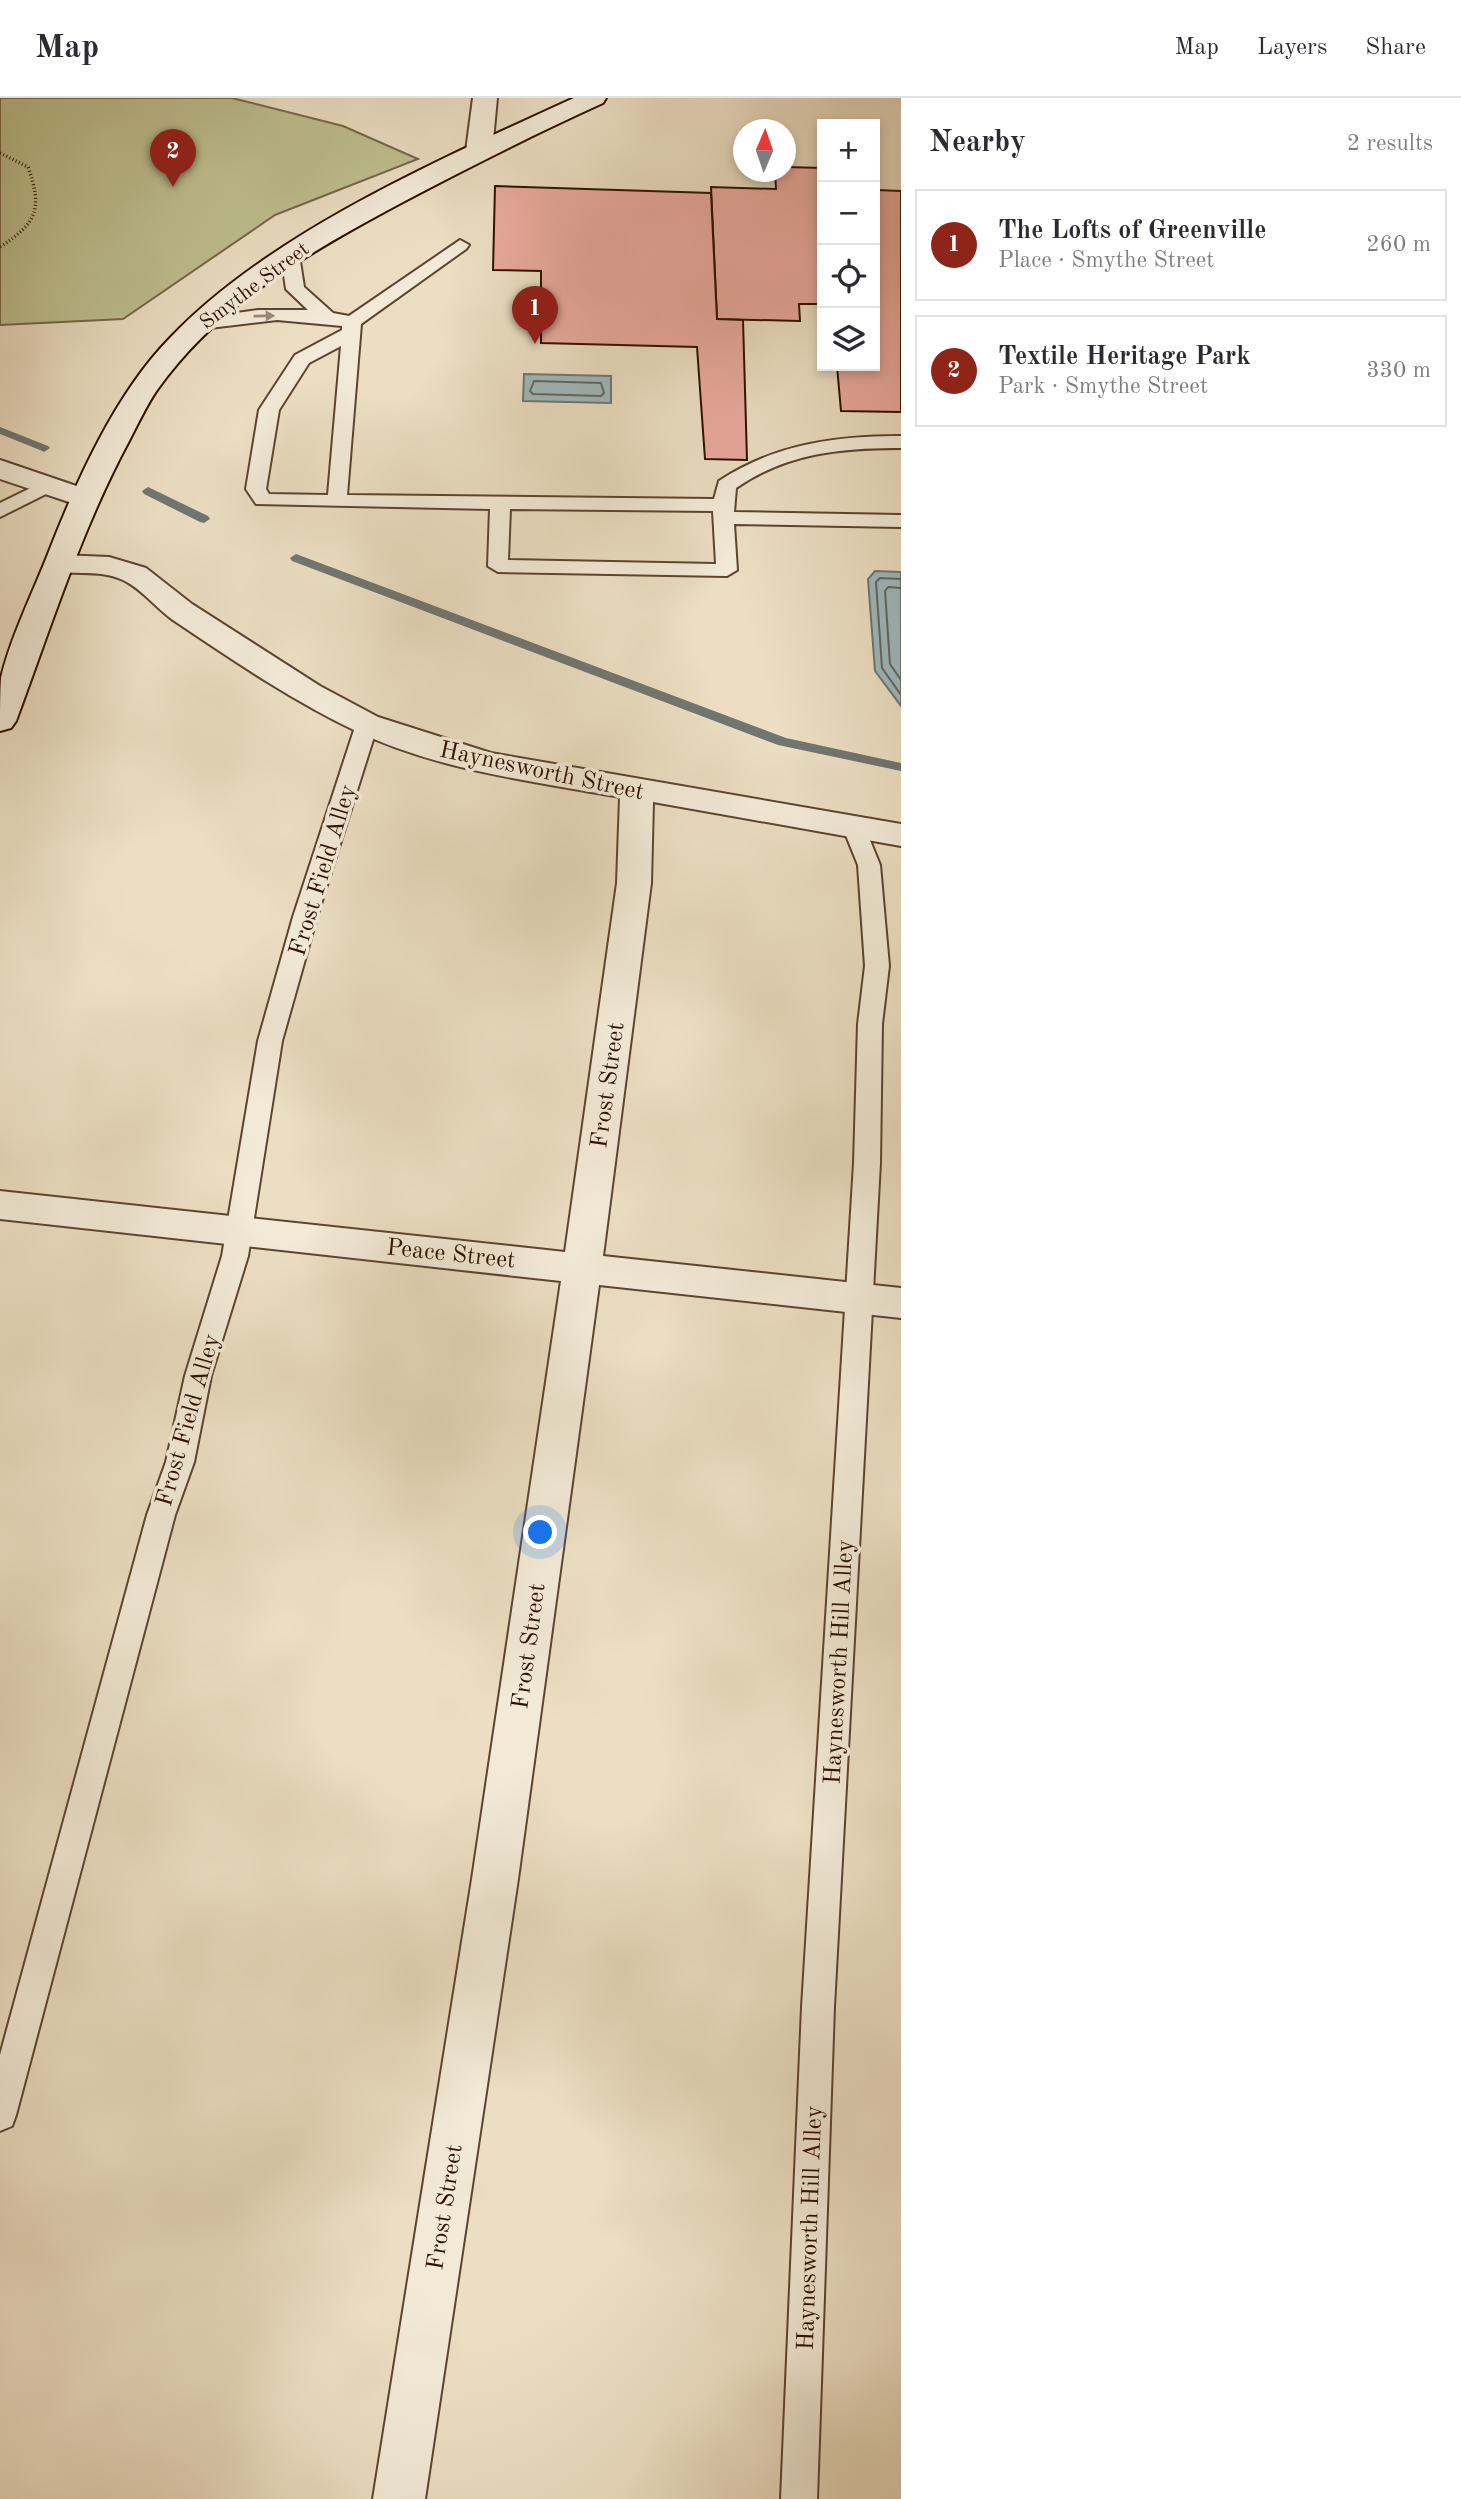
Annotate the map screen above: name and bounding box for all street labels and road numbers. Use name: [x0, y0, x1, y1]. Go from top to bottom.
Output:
street label: Smythe Street: [196, 238, 313, 334]
street label: Haynesworth Street: [437, 739, 646, 805]
street label: Frost Field Alley: [286, 782, 361, 959]
street label: Frost Street: [588, 1021, 630, 1150]
street label: Peace Street: [385, 1236, 517, 1274]
street label: Frost Field Alley: [153, 1331, 225, 1509]
street label: Haynesworth Hill Alley: [822, 1539, 858, 1785]
street label: Frost Street: [509, 1582, 551, 1711]
street label: Haynesworth Hill Alley: [795, 2105, 827, 2351]
street label: Frost Street: [424, 2143, 468, 2272]

